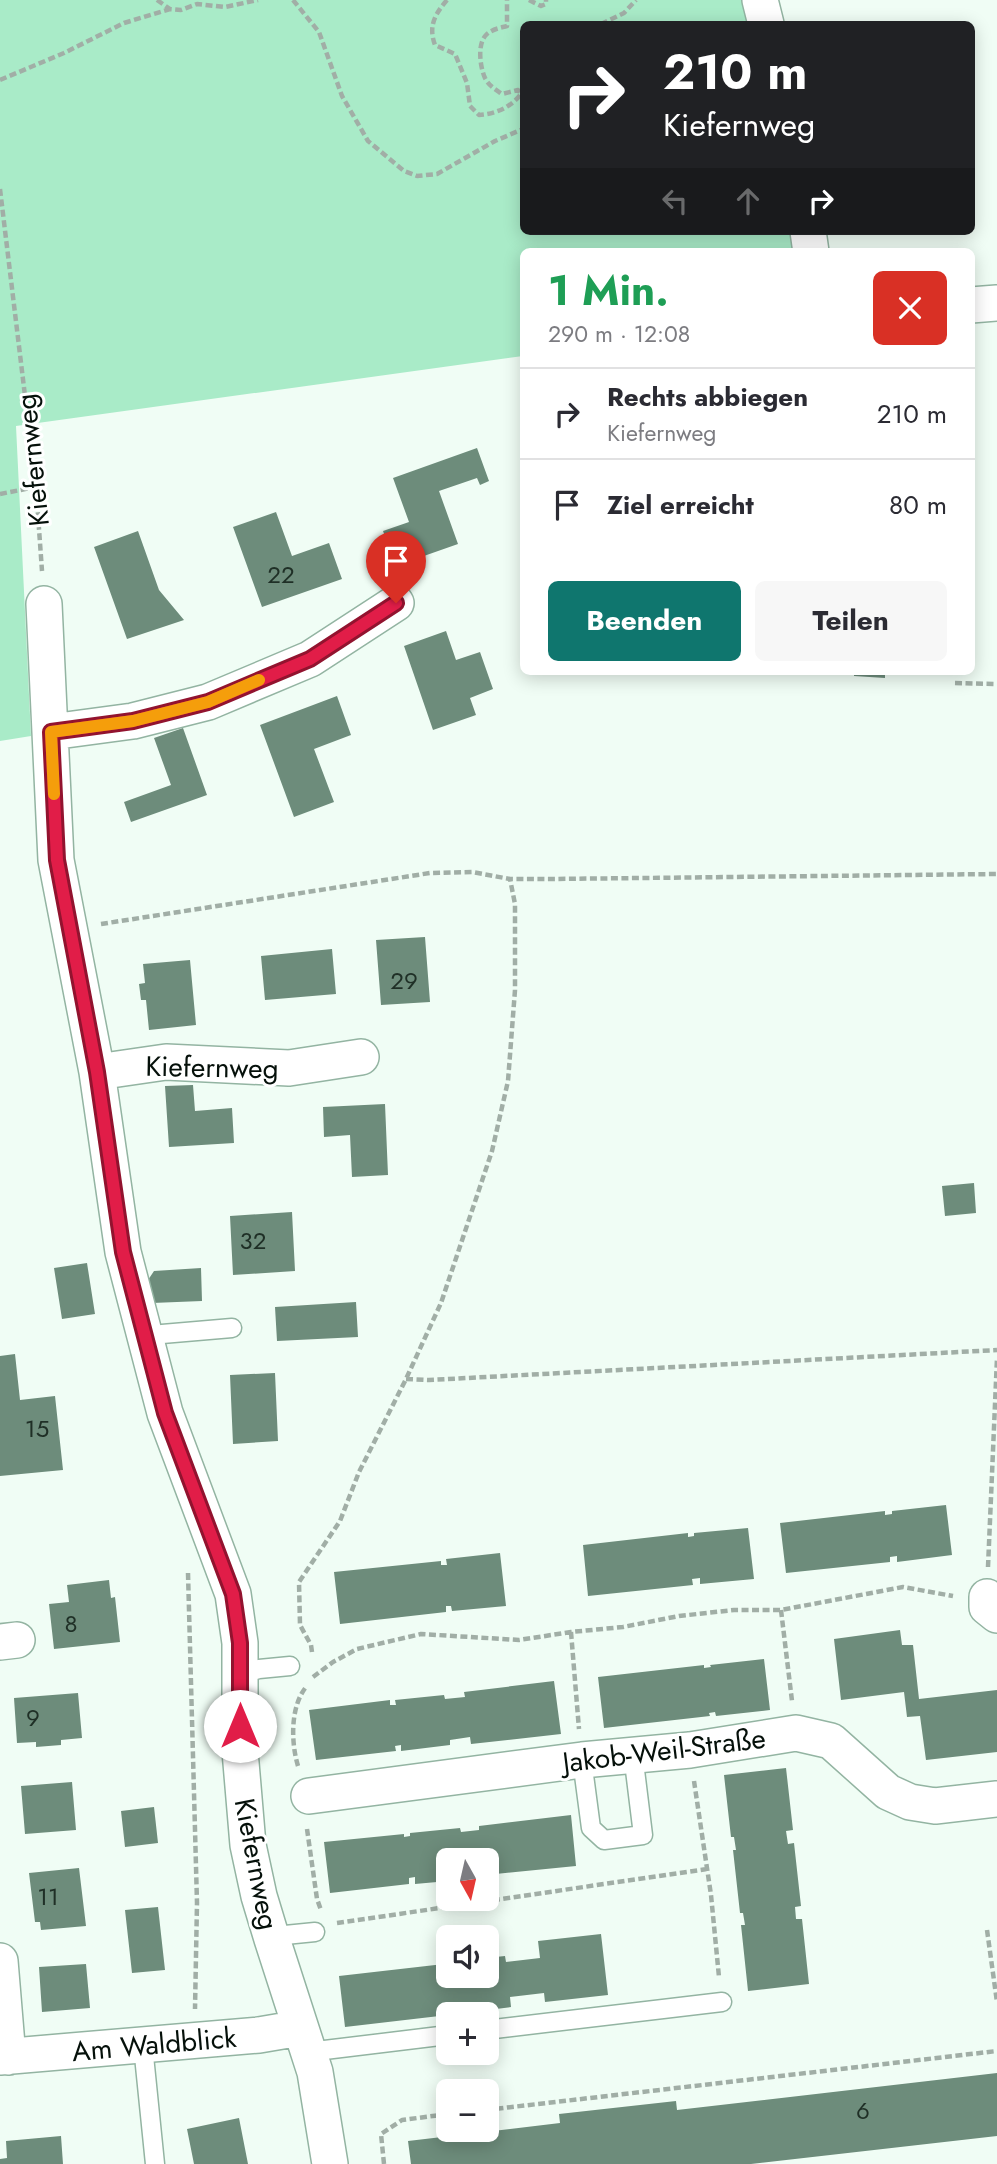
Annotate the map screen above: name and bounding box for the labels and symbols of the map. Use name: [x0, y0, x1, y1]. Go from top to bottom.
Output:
street label: Kiefernweg: [5, 392, 60, 528]
pin: [366, 531, 426, 603]
house number: 22: [267, 557, 295, 592]
house number: 29: [390, 963, 418, 998]
street label: Kiefernweg: [145, 1046, 279, 1089]
house number: 32: [240, 1223, 266, 1258]
house number: 15: [25, 1411, 49, 1446]
house number: 8: [64, 1606, 78, 1641]
position arrow: [203, 1689, 277, 1763]
house number: 9: [26, 1700, 40, 1735]
street label: Jakob-Weil-Straße: [556, 1718, 768, 1784]
street label: Kiefernweg: [224, 1795, 289, 1933]
north arrow: [436, 1848, 499, 1911]
house number: 11: [37, 1879, 59, 1914]
street label: Am Waldblick: [70, 2017, 239, 2072]
house number: 6: [856, 2093, 870, 2128]

